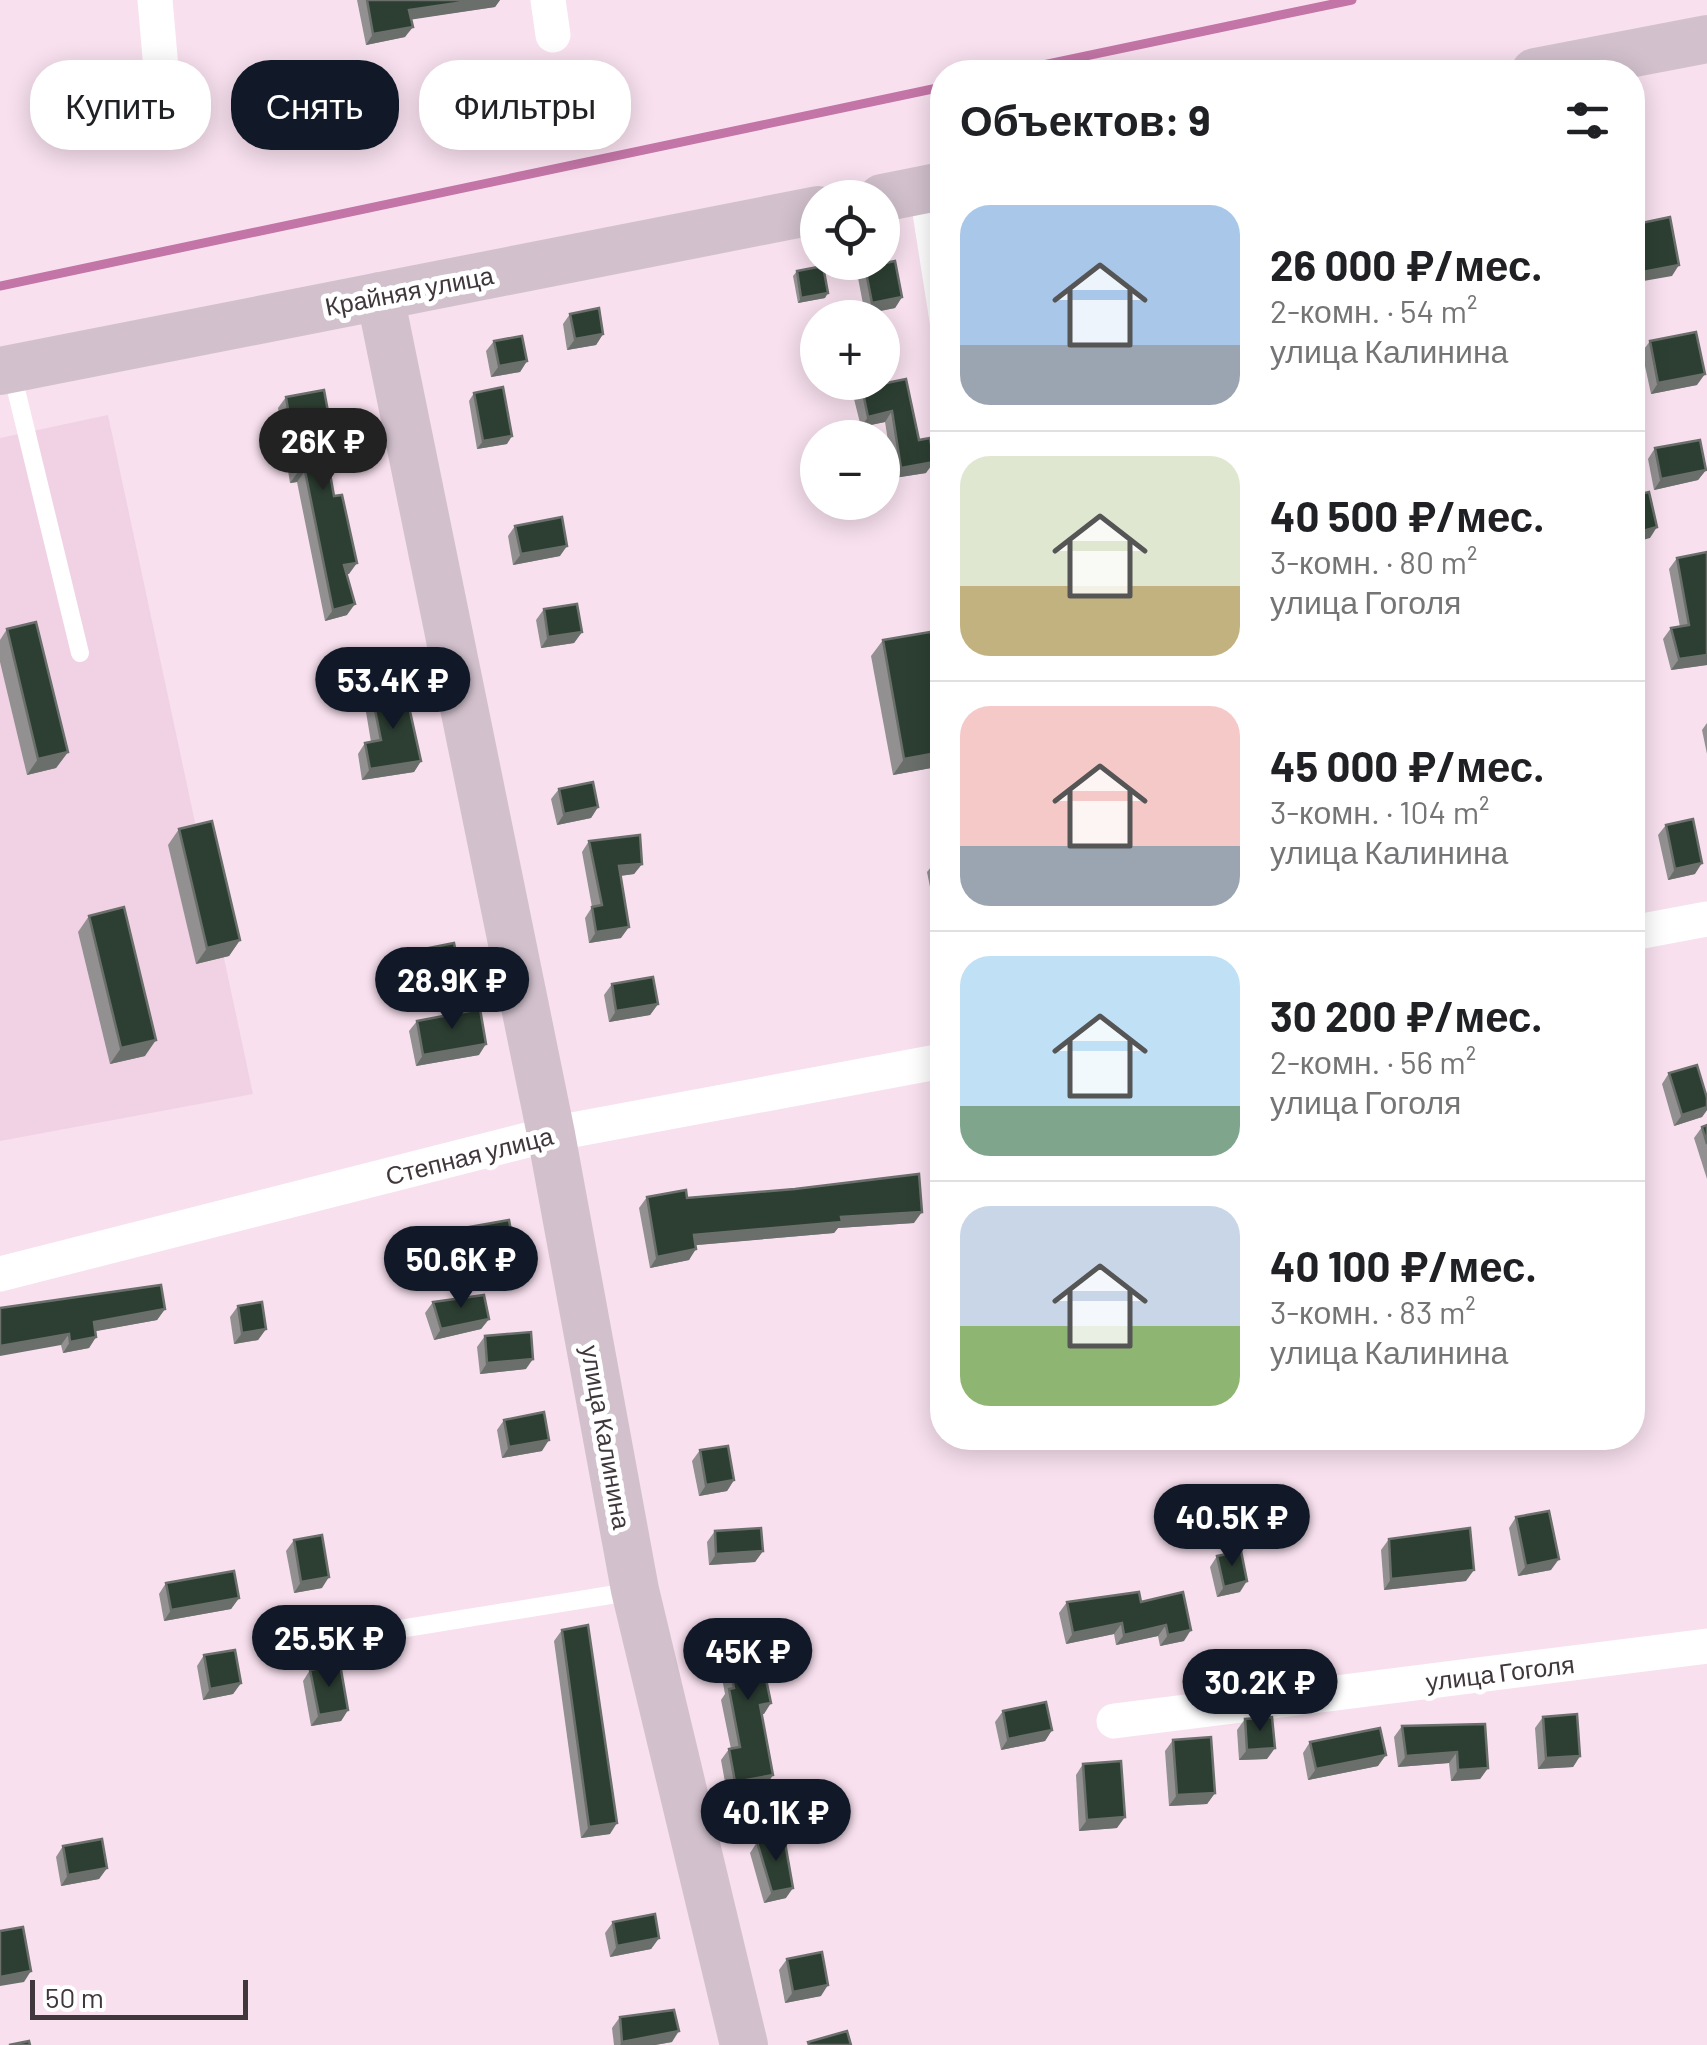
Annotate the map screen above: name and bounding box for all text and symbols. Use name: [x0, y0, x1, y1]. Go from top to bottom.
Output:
chip: Купить: [30, 60, 211, 150]
chip: Снять: [231, 60, 399, 150]
chip: Фильтры: [419, 60, 631, 150]
icon: filters: [1560, 93, 1615, 148]
text: Объектов: 9: [960, 94, 1211, 144]
map controls: [800, 180, 900, 520]
button: locate: [800, 180, 900, 280]
text: 26 000 ₽/мес.: [1270, 239, 1543, 289]
icon: home: [1040, 245, 1160, 365]
street label: Крайняя улица: [322, 259, 496, 321]
text: 2-комн. · 54 m²: [1270, 291, 1477, 329]
button: +: [800, 300, 900, 400]
text: улица Калинина: [1270, 331, 1508, 369]
pin: 26K ₽: [253, 408, 393, 493]
button: −: [800, 420, 900, 520]
text: 26K ₽: [281, 421, 365, 459]
text: 40 500 ₽/мес.: [1270, 490, 1545, 540]
icon: home: [1040, 496, 1160, 616]
text: 3-комн. · 80 m²: [1270, 542, 1477, 580]
text: улица Гоголя: [1270, 582, 1461, 620]
pin: 53.4K ₽: [301, 647, 485, 732]
text: 53.4K ₽: [337, 660, 449, 698]
text: 45 000 ₽/мес.: [1270, 740, 1545, 790]
icon: home: [1040, 746, 1160, 866]
text: 3-комн. · 104 m²: [1270, 792, 1490, 830]
text: улица Калинина: [1270, 832, 1508, 870]
pin: 28.9K ₽: [360, 947, 544, 1032]
text: 28.9K ₽: [397, 960, 507, 998]
text: 30 200 ₽/мес.: [1270, 990, 1543, 1040]
icon: home: [1040, 996, 1160, 1116]
text: 2-комн. · 56 m²: [1270, 1042, 1476, 1080]
text: улица Гоголя: [1270, 1082, 1461, 1120]
street label: Степная улица: [382, 1120, 556, 1190]
pin: 50.6K ₽: [369, 1226, 553, 1311]
text: 50.6K ₽: [406, 1239, 516, 1277]
text: 40 100 ₽/мес.: [1270, 1240, 1537, 1290]
icon: home: [1040, 1246, 1160, 1366]
text: 3-комн. · 83 m²: [1270, 1292, 1476, 1330]
text: улица Калинина: [1270, 1332, 1508, 1370]
street label: улица Калинина: [576, 1343, 638, 1531]
pin: 40.5K ₽: [1140, 1484, 1324, 1569]
text: 40.5K ₽: [1176, 1497, 1288, 1535]
pin: 25.5K ₽: [237, 1605, 421, 1690]
text: 25.5K ₽: [274, 1618, 384, 1656]
pin: 45K ₽: [678, 1618, 818, 1703]
text: 45K ₽: [705, 1631, 791, 1669]
street label: улица Гоголя: [1424, 1648, 1576, 1696]
pin: 30.2K ₽: [1168, 1649, 1352, 1734]
text: 30.2K ₽: [1205, 1662, 1315, 1700]
pin: 40.1K ₽: [684, 1779, 868, 1864]
text: 40.1K ₽: [723, 1792, 829, 1830]
scale bar: [30, 1975, 248, 2020]
text: 50 m: [45, 1980, 104, 2014]

